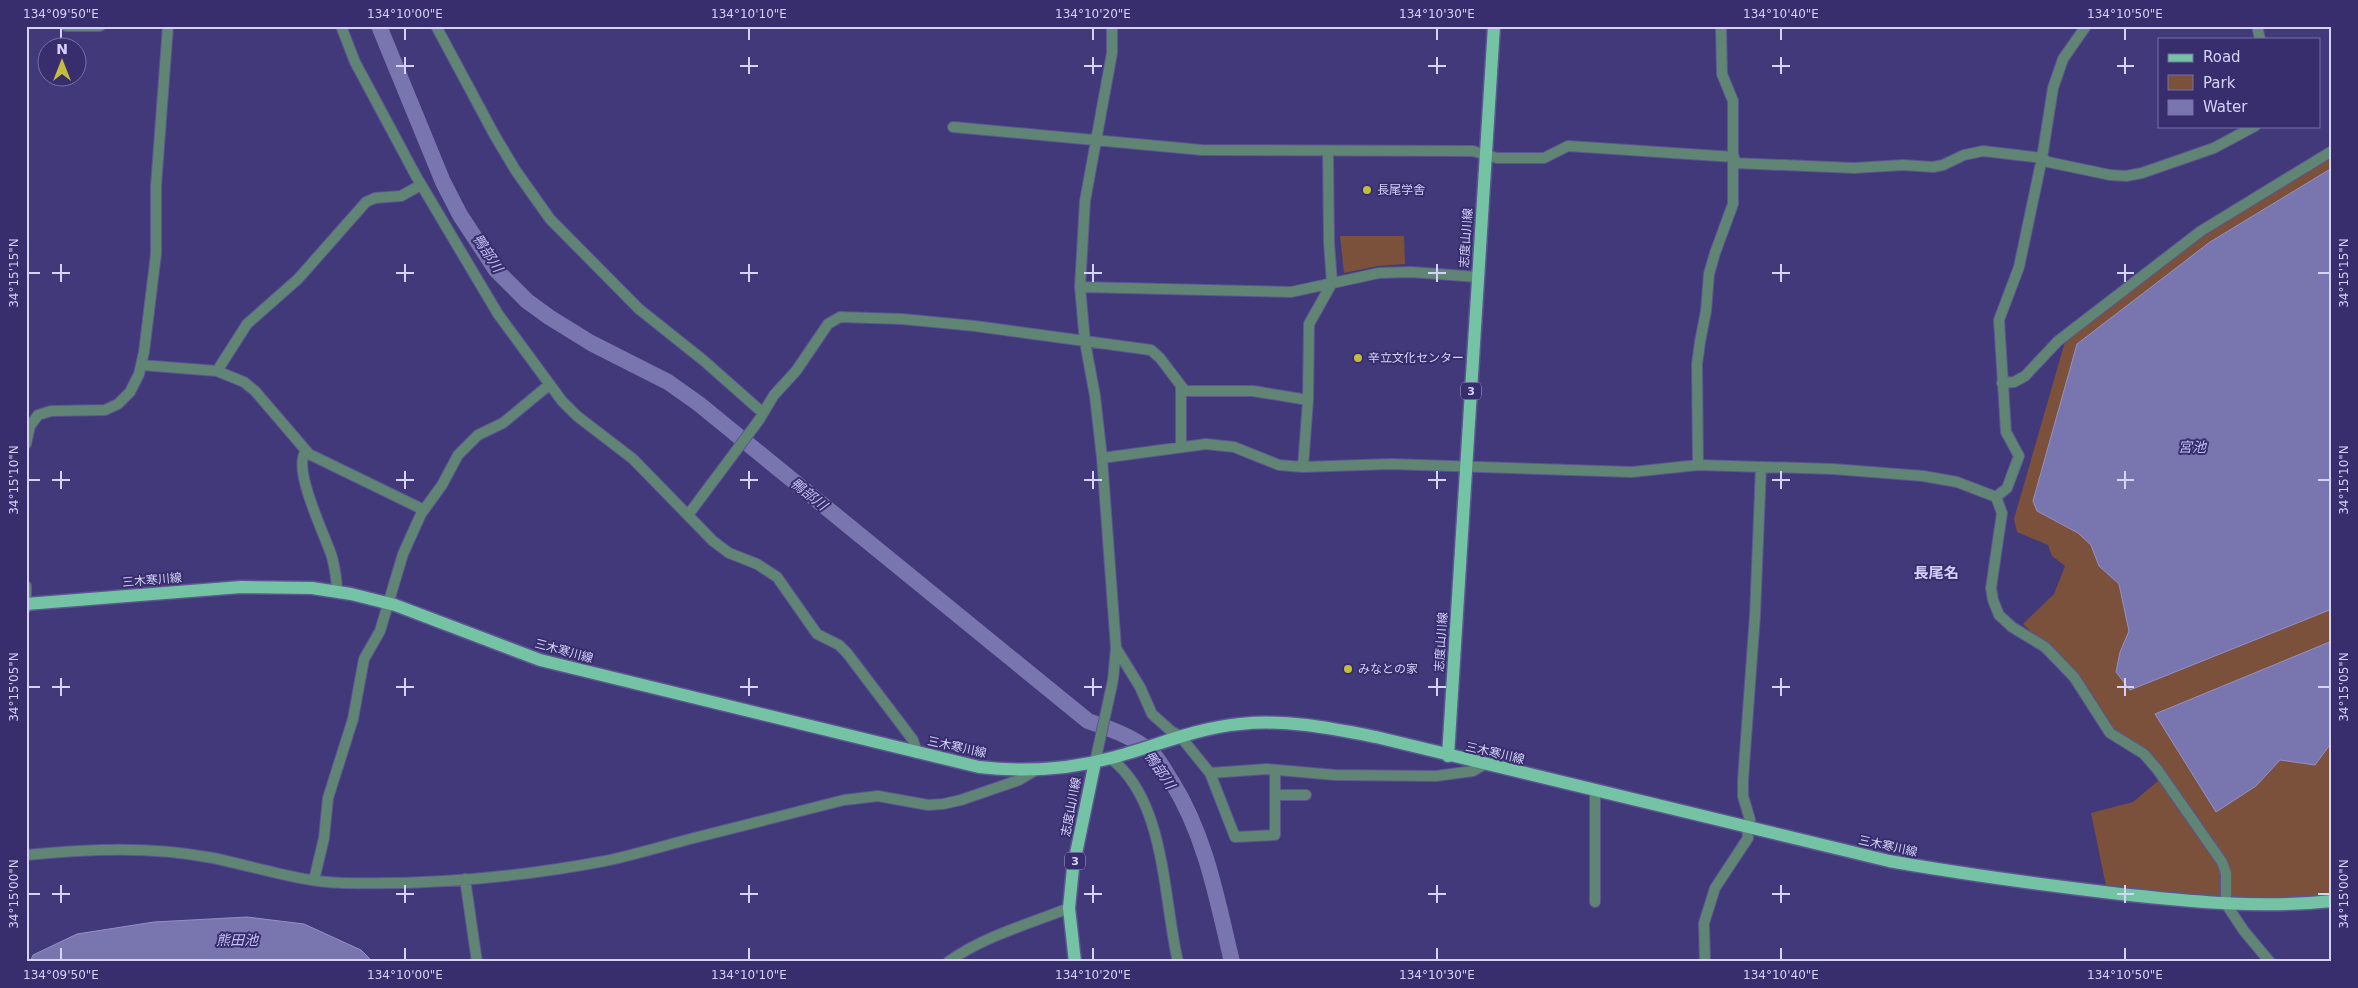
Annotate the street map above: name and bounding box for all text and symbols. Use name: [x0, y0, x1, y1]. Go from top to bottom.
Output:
text: 134°09'50"E: [23, 7, 99, 21]
text: 134°10'00"E: [367, 7, 443, 21]
text: 134°10'10"E: [711, 7, 787, 21]
text: 134°10'20"E: [1055, 7, 1131, 21]
text: 134°10'30"E: [1399, 7, 1475, 21]
text: 134°10'40"E: [1743, 7, 1819, 21]
text: 134°10'50"E: [2087, 7, 2163, 21]
north arrow: [38, 38, 88, 88]
legend: [2158, 38, 2320, 128]
text: N: [56, 41, 68, 57]
text: Road: [2203, 48, 2241, 66]
text: Park: [2203, 74, 2236, 92]
text: Water: [2203, 98, 2248, 116]
place label: 長尾学舎: [1377, 183, 1425, 197]
marker: 長尾学舎: [1361, 184, 1373, 196]
street label: 志度山川線: [1457, 208, 1475, 268]
water label: 鴨部川: [470, 231, 507, 277]
text: 34°15'15"N: [7, 238, 21, 308]
text: 34°15'15"N: [2337, 238, 2351, 308]
place label: 辛立文化センター: [1368, 351, 1464, 365]
marker: 辛立文化センター: [1352, 352, 1364, 364]
road number: 3: [1461, 382, 1481, 400]
water label: 宮池: [2178, 439, 2208, 455]
text: 34°15'10"N: [7, 445, 21, 515]
text: 34°15'10"N: [2337, 445, 2351, 515]
water label: 鴨部川: [788, 475, 832, 515]
district label: 長尾名: [1913, 564, 1959, 582]
street label: 三木寒川線: [121, 570, 183, 590]
street label: 志度山川線: [1432, 612, 1450, 672]
street label: 三木寒川線: [533, 636, 595, 666]
text: 34°15'05"N: [7, 652, 21, 722]
text: 34°15'05"N: [2337, 652, 2351, 722]
place label: みなとの家: [1358, 662, 1418, 676]
marker: みなとの家: [1342, 663, 1354, 675]
street label: 三木寒川線: [926, 734, 988, 760]
street label: 三木寒川線: [1464, 739, 1526, 767]
water label: 鴨部川: [1142, 748, 1179, 794]
street label: 志度山川線: [1058, 776, 1084, 838]
street label: 三木寒川線: [1857, 833, 1919, 859]
road number: 3: [1065, 852, 1085, 869]
text: 34°15'00"N: [7, 859, 21, 929]
text: 34°15'00"N: [2337, 859, 2351, 929]
water label: 熊田池: [216, 932, 260, 948]
text: 134°09'50"E: [23, 968, 99, 982]
text: 134°10'00"E: [367, 968, 443, 982]
text: 134°10'10"E: [711, 968, 787, 982]
text: 134°10'20"E: [1055, 968, 1131, 982]
text: 134°10'30"E: [1399, 968, 1475, 982]
text: 134°10'40"E: [1743, 968, 1819, 982]
text: 134°10'50"E: [2087, 968, 2163, 982]

